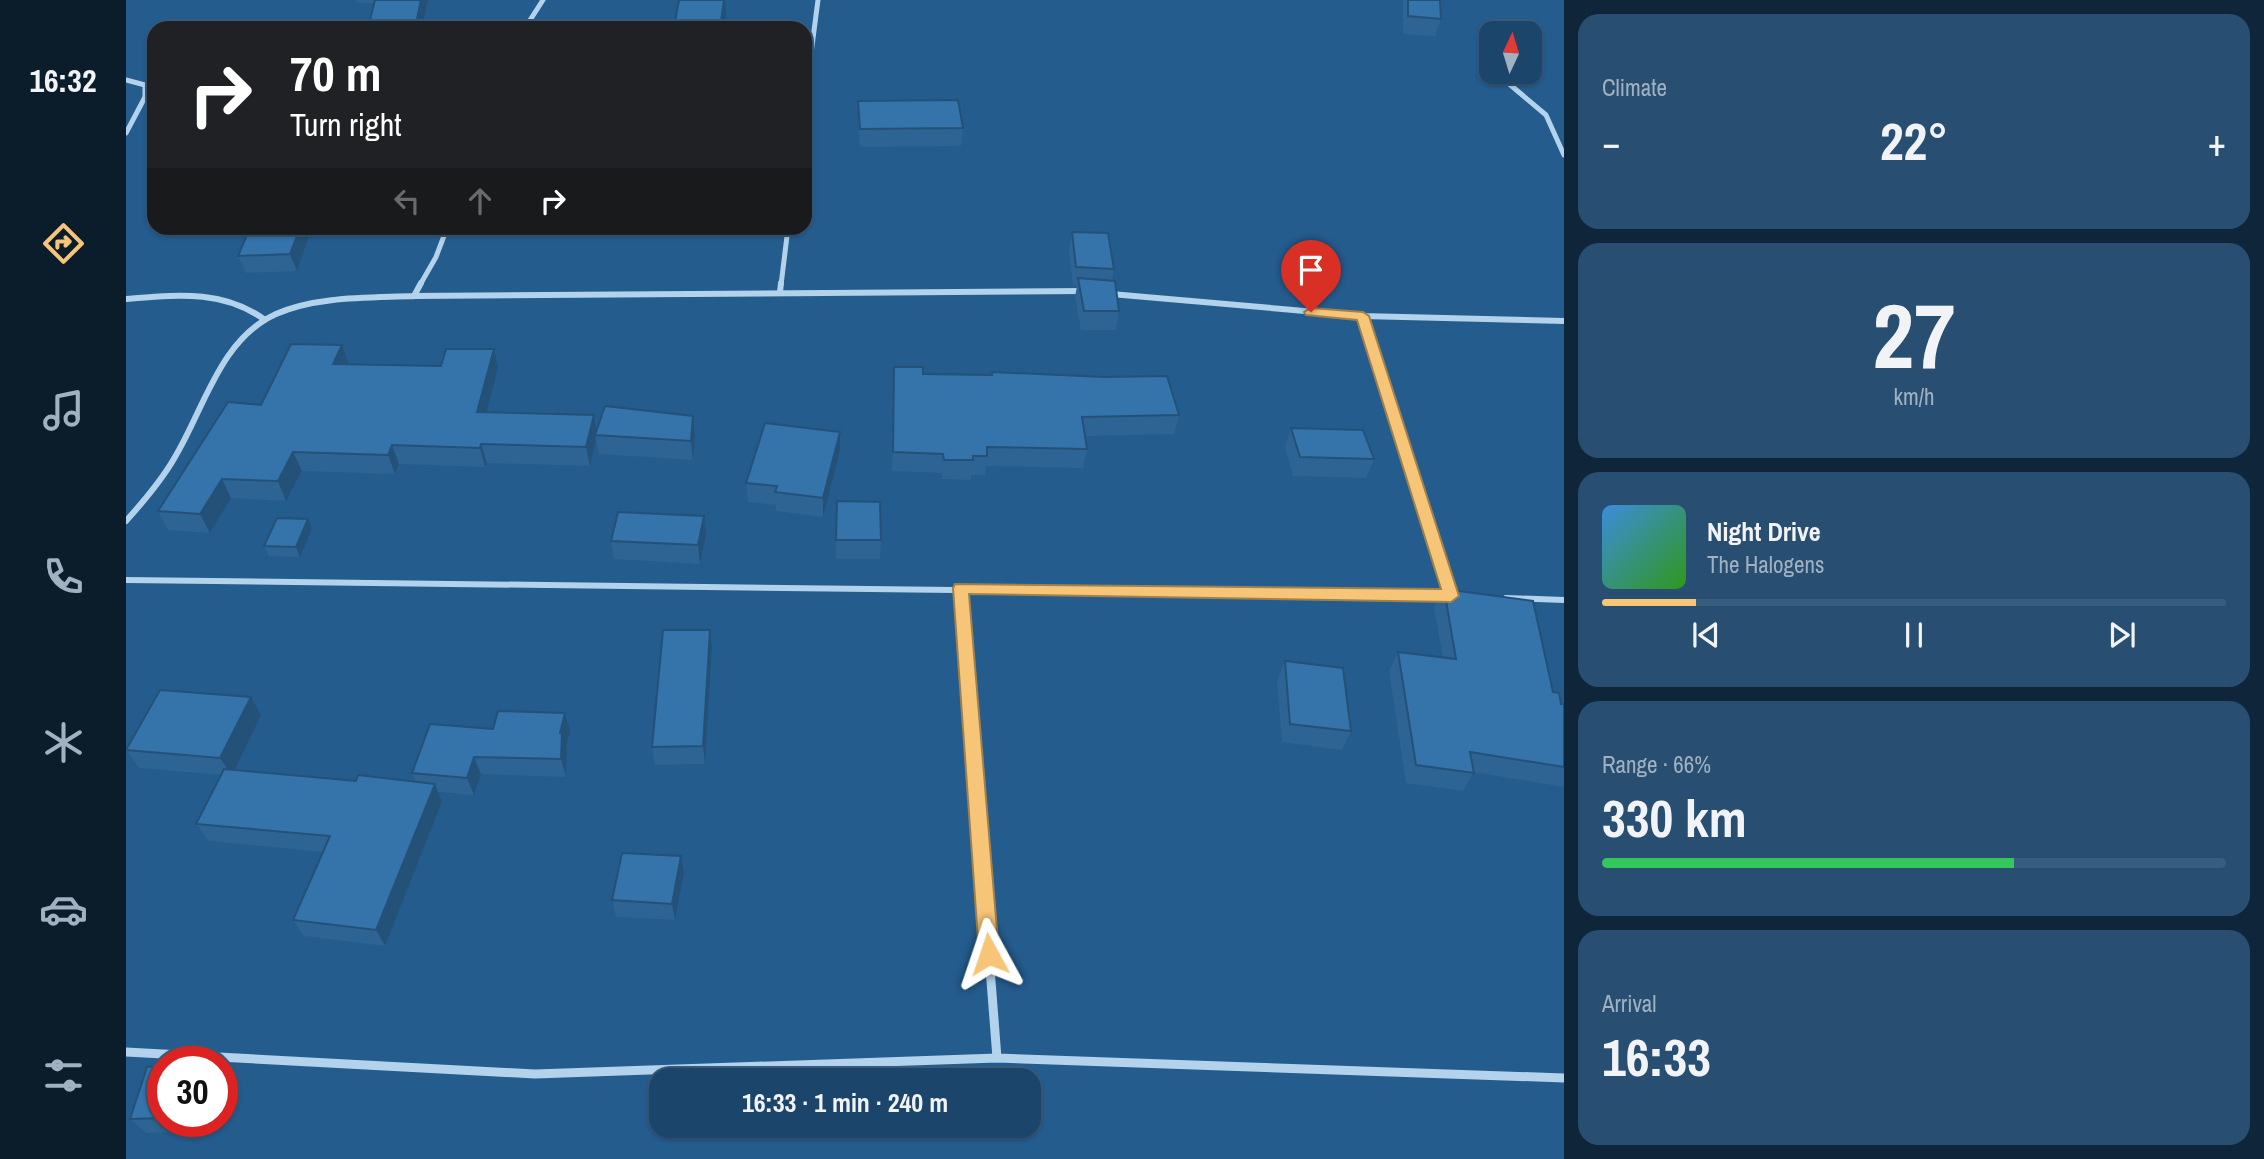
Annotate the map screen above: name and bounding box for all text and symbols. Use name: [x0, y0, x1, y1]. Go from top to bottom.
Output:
north arrow: [1479, 21, 1542, 84]
map controls: [1479, 21, 1542, 84]
text: 70 m: [290, 40, 382, 106]
icon: right: [175, 49, 266, 140]
text: 16:32: [29, 59, 97, 102]
text: Climate: [1602, 72, 1667, 103]
text: Turn right: [290, 103, 402, 146]
text: 22°: [1880, 106, 1948, 176]
text: −: [1602, 117, 1620, 168]
text: +: [2208, 117, 2226, 168]
icon: left: [388, 182, 426, 220]
icon: ahead: [461, 182, 499, 220]
icon: right: [534, 182, 572, 220]
icon: directions: [39, 219, 88, 268]
pin: [1281, 240, 1341, 312]
icon: arrive: [1292, 251, 1330, 289]
text: 27: [1873, 274, 1956, 396]
text: km/h: [1894, 381, 1934, 412]
icon: music: [39, 386, 88, 435]
text: Night Drive: [1707, 514, 1821, 549]
text: The Halogens: [1707, 549, 1824, 580]
icon: phone: [39, 552, 88, 601]
icon: previous: [1687, 616, 1725, 654]
icon: pause: [1895, 616, 1933, 654]
icon: next: [2103, 616, 2141, 654]
icon: climate: [39, 718, 88, 767]
text: Range · 66%: [1602, 749, 1711, 780]
text: 330 km: [1602, 783, 1747, 853]
icon: car: [39, 885, 88, 934]
position arrow: [952, 917, 1026, 991]
text: Arrival: [1602, 988, 1657, 1019]
text: 16:33: [1602, 1022, 1711, 1092]
speed limit sign: 30: [147, 1046, 238, 1137]
icon: filters: [39, 1051, 88, 1100]
text: 16:33 · 1 min · 240 m: [742, 1085, 948, 1120]

